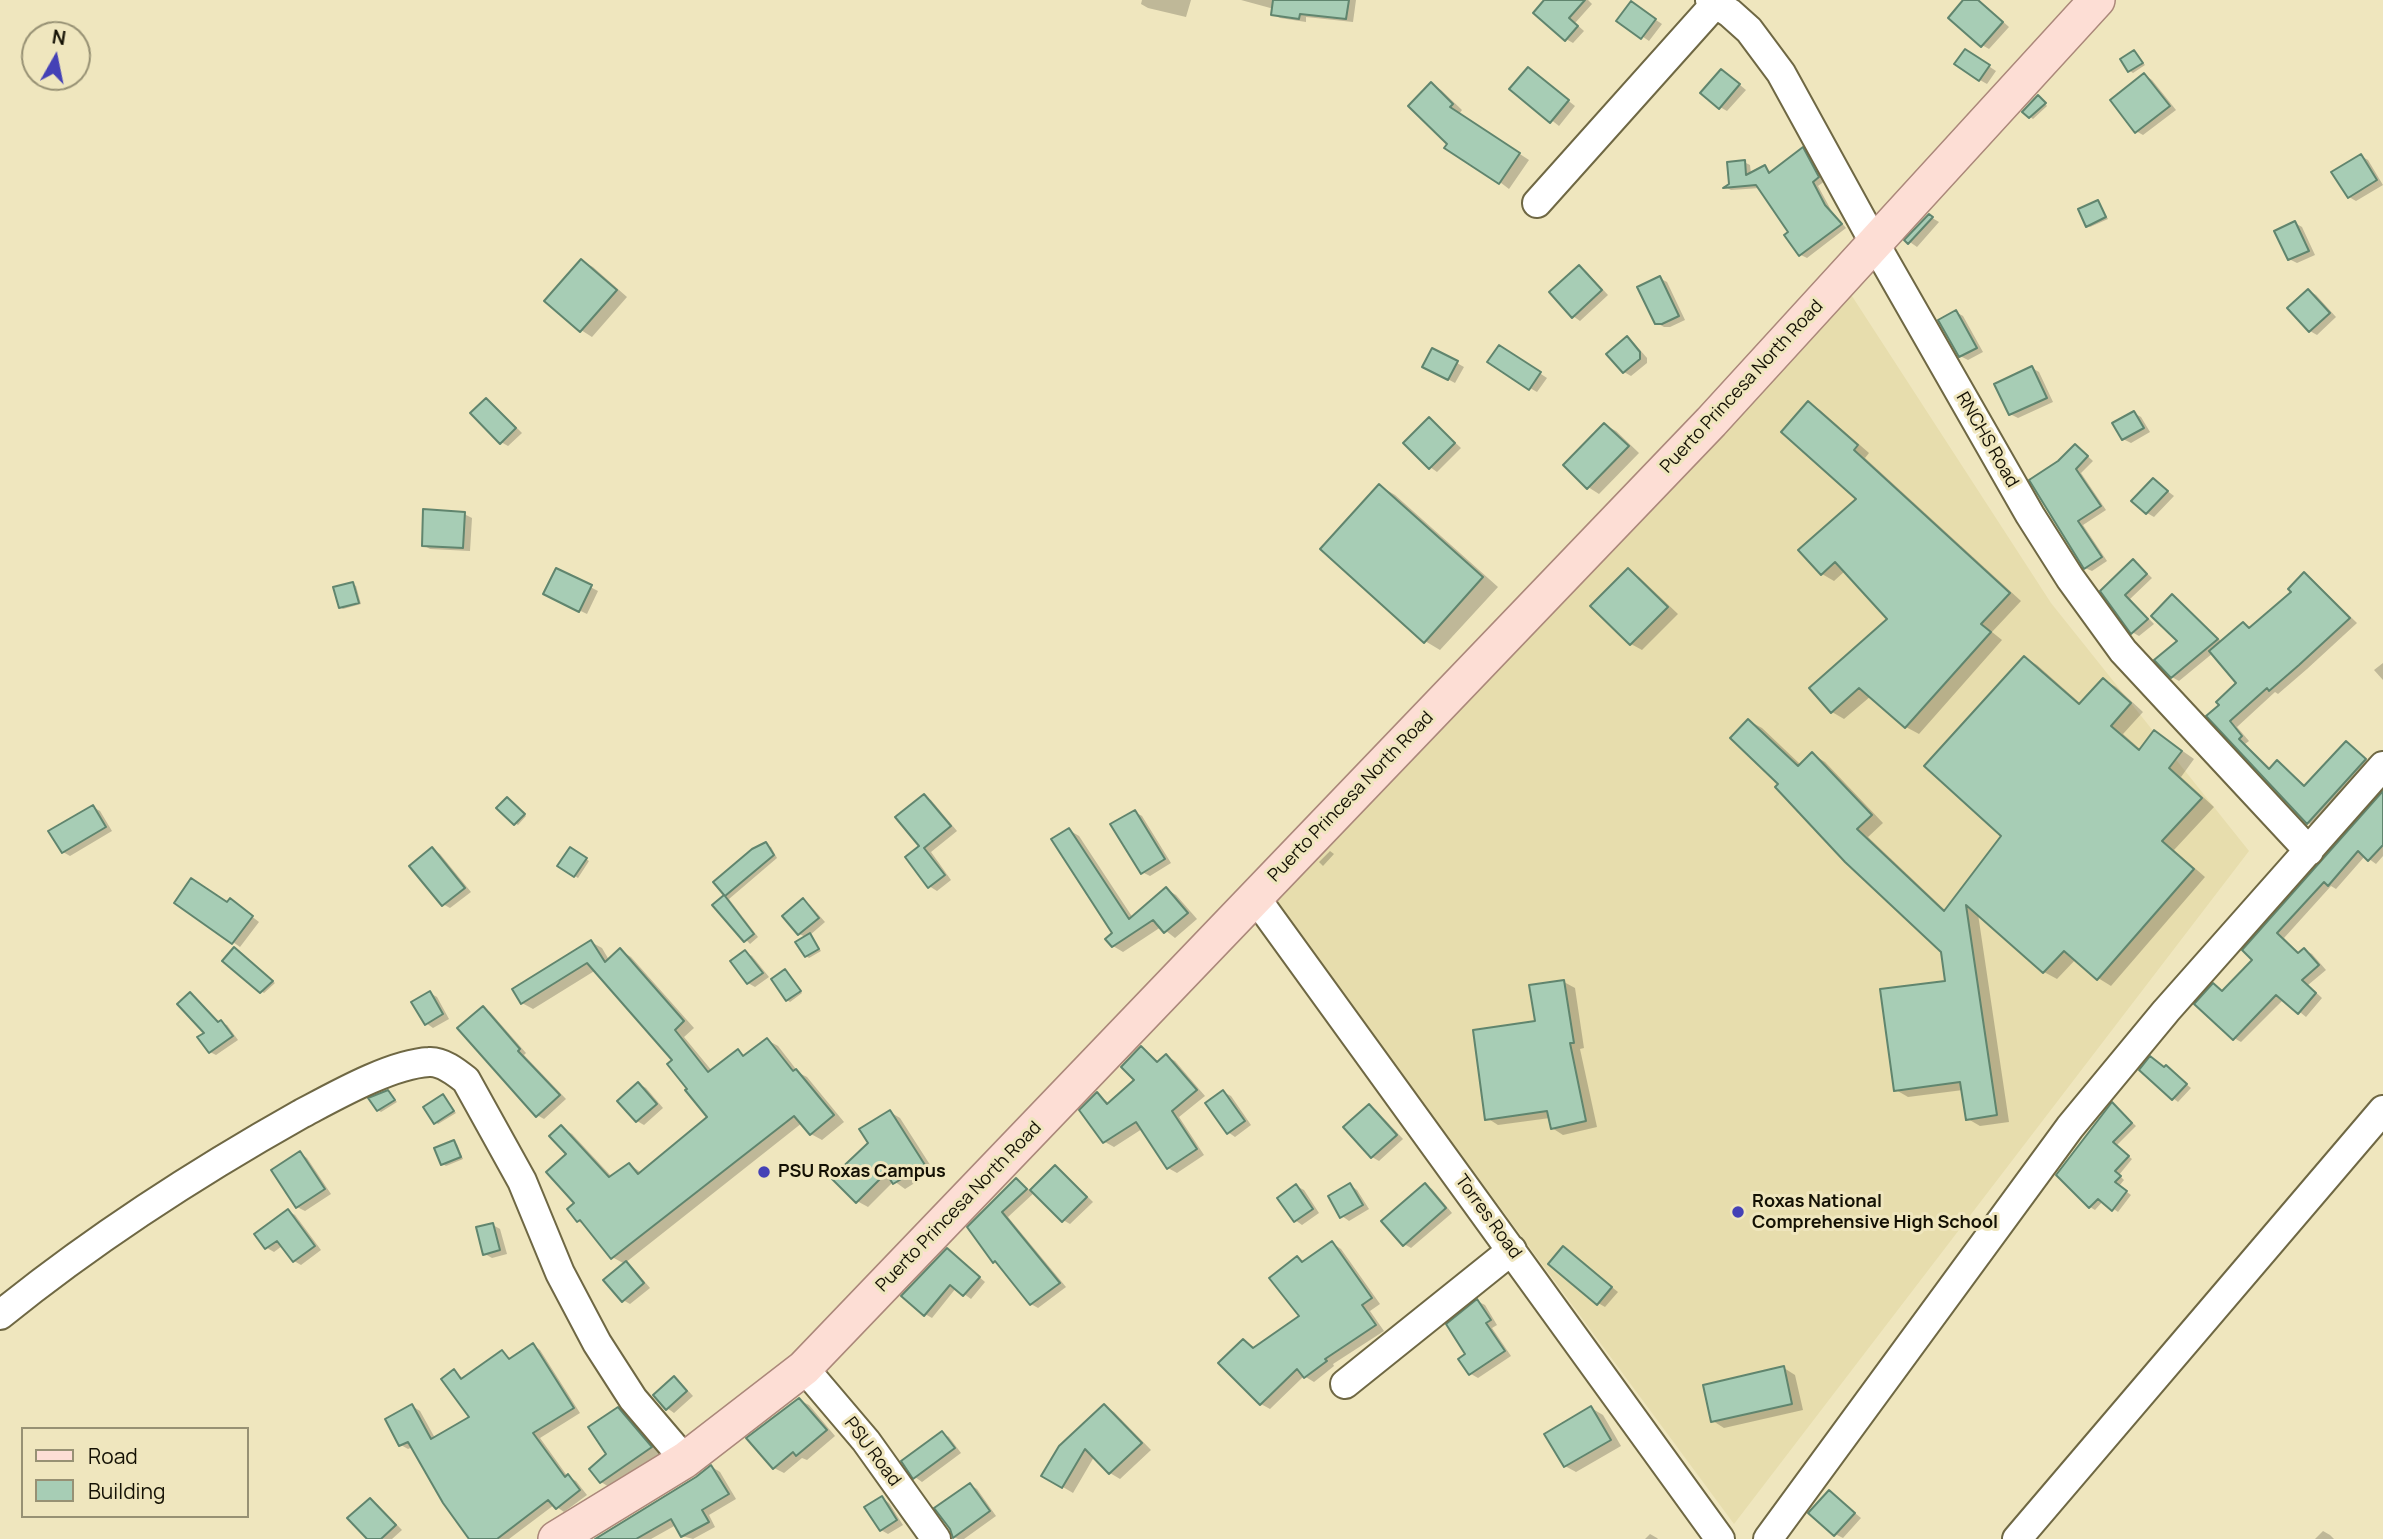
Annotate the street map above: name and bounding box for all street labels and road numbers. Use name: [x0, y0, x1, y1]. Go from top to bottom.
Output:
street label: Puerto Princesa North Road: [1656, 296, 1828, 478]
street label: RNCHS Road: [1951, 389, 2023, 491]
street label: Puerto Princesa North Road: [1264, 707, 1438, 887]
street label: Puerto Princesa North Road: [872, 1117, 1046, 1297]
street label: Torres Road: [1450, 1171, 1526, 1263]
street label: PSU Road: [839, 1413, 905, 1491]

